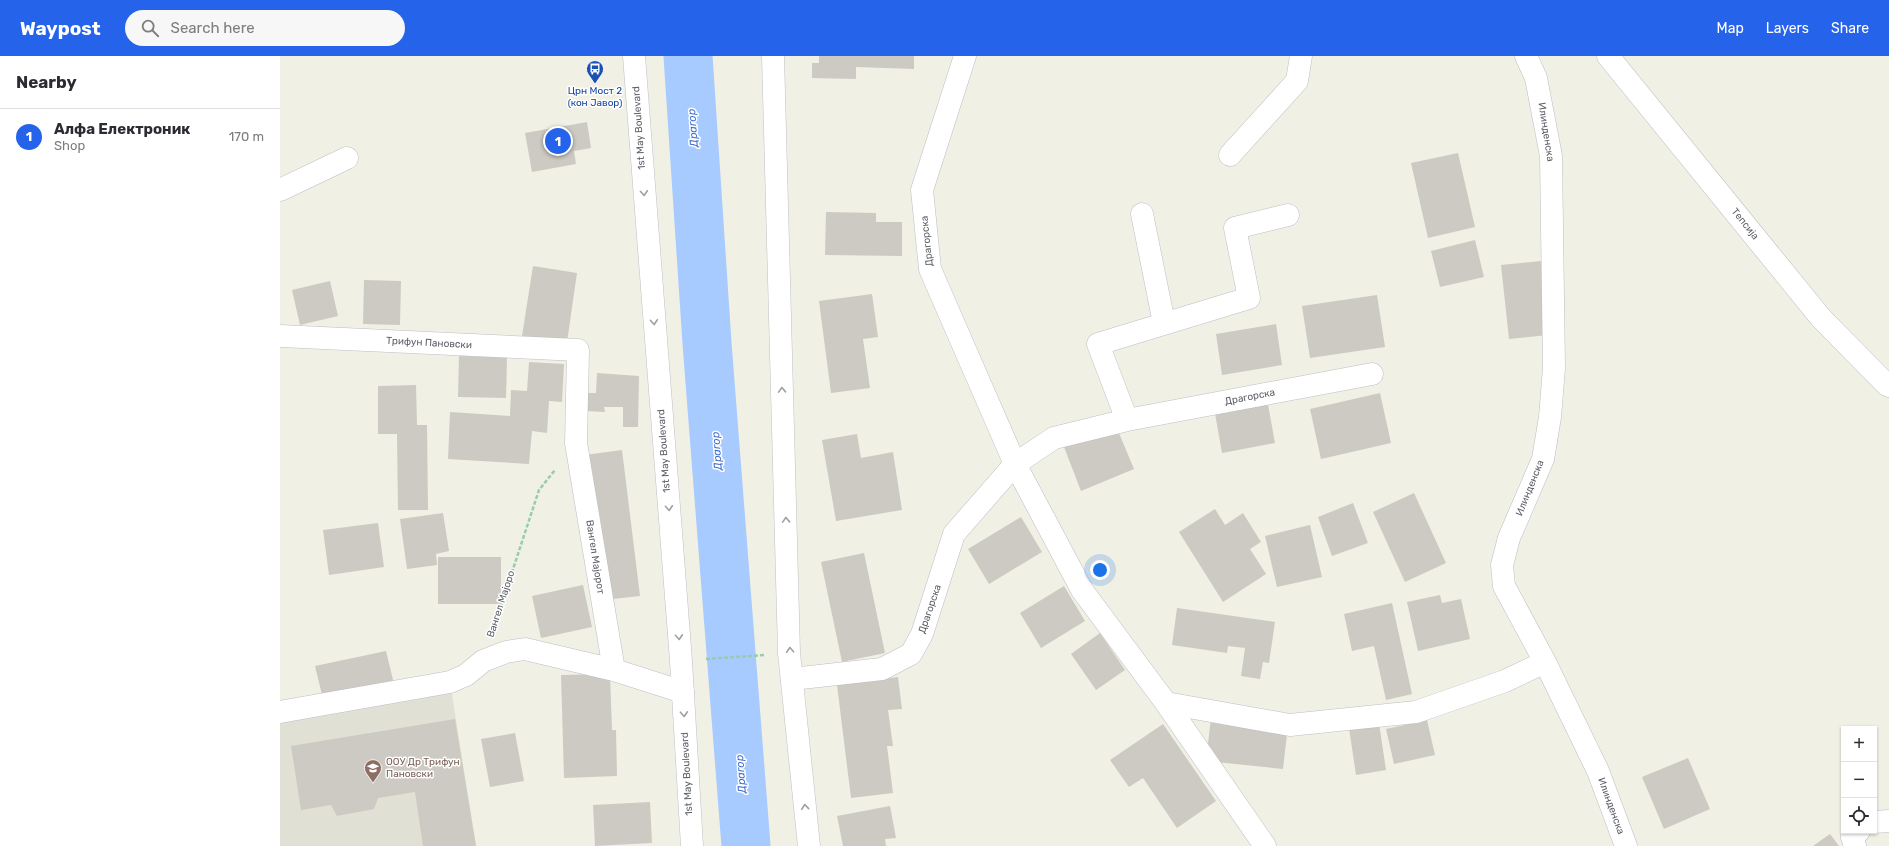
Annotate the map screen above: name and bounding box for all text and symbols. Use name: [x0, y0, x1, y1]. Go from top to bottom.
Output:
search box: [125, 10, 405, 46]
text: Waypost: [20, 17, 101, 40]
icon: search: [139, 17, 161, 39]
text: Search here: [171, 19, 255, 37]
text: Map: [1717, 20, 1744, 37]
text: Layers: [1766, 20, 1809, 37]
text: Share: [1831, 20, 1869, 37]
bus stop icon: Црн Мост 2 (кон Јавор): [585, 59, 605, 84]
text: Nearby: [16, 72, 77, 92]
place label: Црн Мост 2 (кон Јавор): [568, 85, 622, 109]
street label: 1st May Boulevard: [630, 86, 648, 170]
street label: Илинденска: [1535, 102, 1557, 162]
water label: Драгор: [685, 108, 701, 149]
text: Алфа Електроник: [54, 120, 190, 138]
pin: 1: [545, 126, 571, 156]
text: 1: [26, 129, 32, 144]
text: 170 m: [229, 129, 264, 144]
text: Shop: [54, 138, 85, 153]
one-way arrow: [640, 190, 649, 196]
street label: Тепсија: [1729, 206, 1761, 242]
street label: Драгорска: [918, 215, 936, 267]
one-way arrow: [650, 319, 659, 325]
street label: Трифун Пановски: [386, 335, 472, 351]
street label: Драгорска: [1224, 386, 1276, 408]
one-way arrow: [778, 387, 786, 393]
street label: 1st May Boulevard: [655, 409, 673, 493]
water label: Драгор: [709, 431, 725, 472]
street label: Илинденска: [1513, 458, 1547, 518]
one-way arrow: [664, 505, 673, 511]
one-way arrow: [782, 517, 790, 523]
street label: Вангел Маjорот: [583, 519, 607, 595]
your location: [1090, 560, 1110, 580]
street label: Вангел Мајоро: [485, 569, 518, 639]
street label: Драгорска: [916, 583, 944, 635]
one-way arrow: [674, 634, 683, 640]
one-way arrow: [785, 647, 794, 653]
one-way arrow: [679, 711, 688, 717]
map controls: [1841, 726, 1877, 834]
button: +: [1841, 726, 1877, 762]
street label: 1st May Boulevard: [679, 732, 695, 816]
water label: Драгор: [733, 754, 749, 795]
place label: ООУ Др Трифун Пановски: [386, 756, 460, 780]
school or university icon: ООУ Др Трифун Пановски: [363, 758, 383, 783]
button: −: [1841, 762, 1877, 798]
street label: Илинденска: [1595, 776, 1627, 836]
button: locate: [1841, 798, 1877, 834]
one-way arrow: [801, 804, 810, 810]

